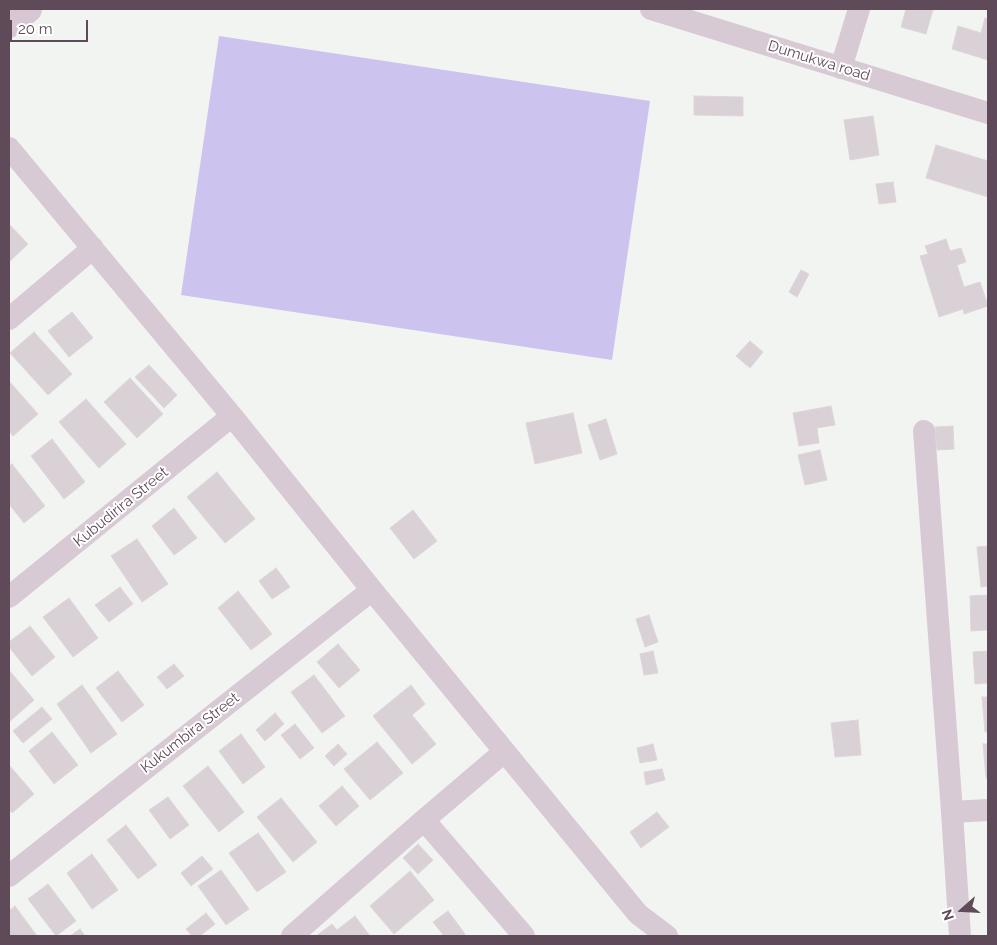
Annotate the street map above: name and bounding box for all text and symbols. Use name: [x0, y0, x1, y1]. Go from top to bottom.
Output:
scale bar: [12, 10, 90, 42]
text: 20 m: [18, 20, 53, 38]
street label: Dumukwa road: [766, 37, 872, 85]
street label: Kubudirira Street: [70, 463, 172, 551]
street label: Kukumbira Street: [137, 689, 243, 777]
north arrow: [937, 885, 987, 935]
text: N: [939, 907, 957, 923]

